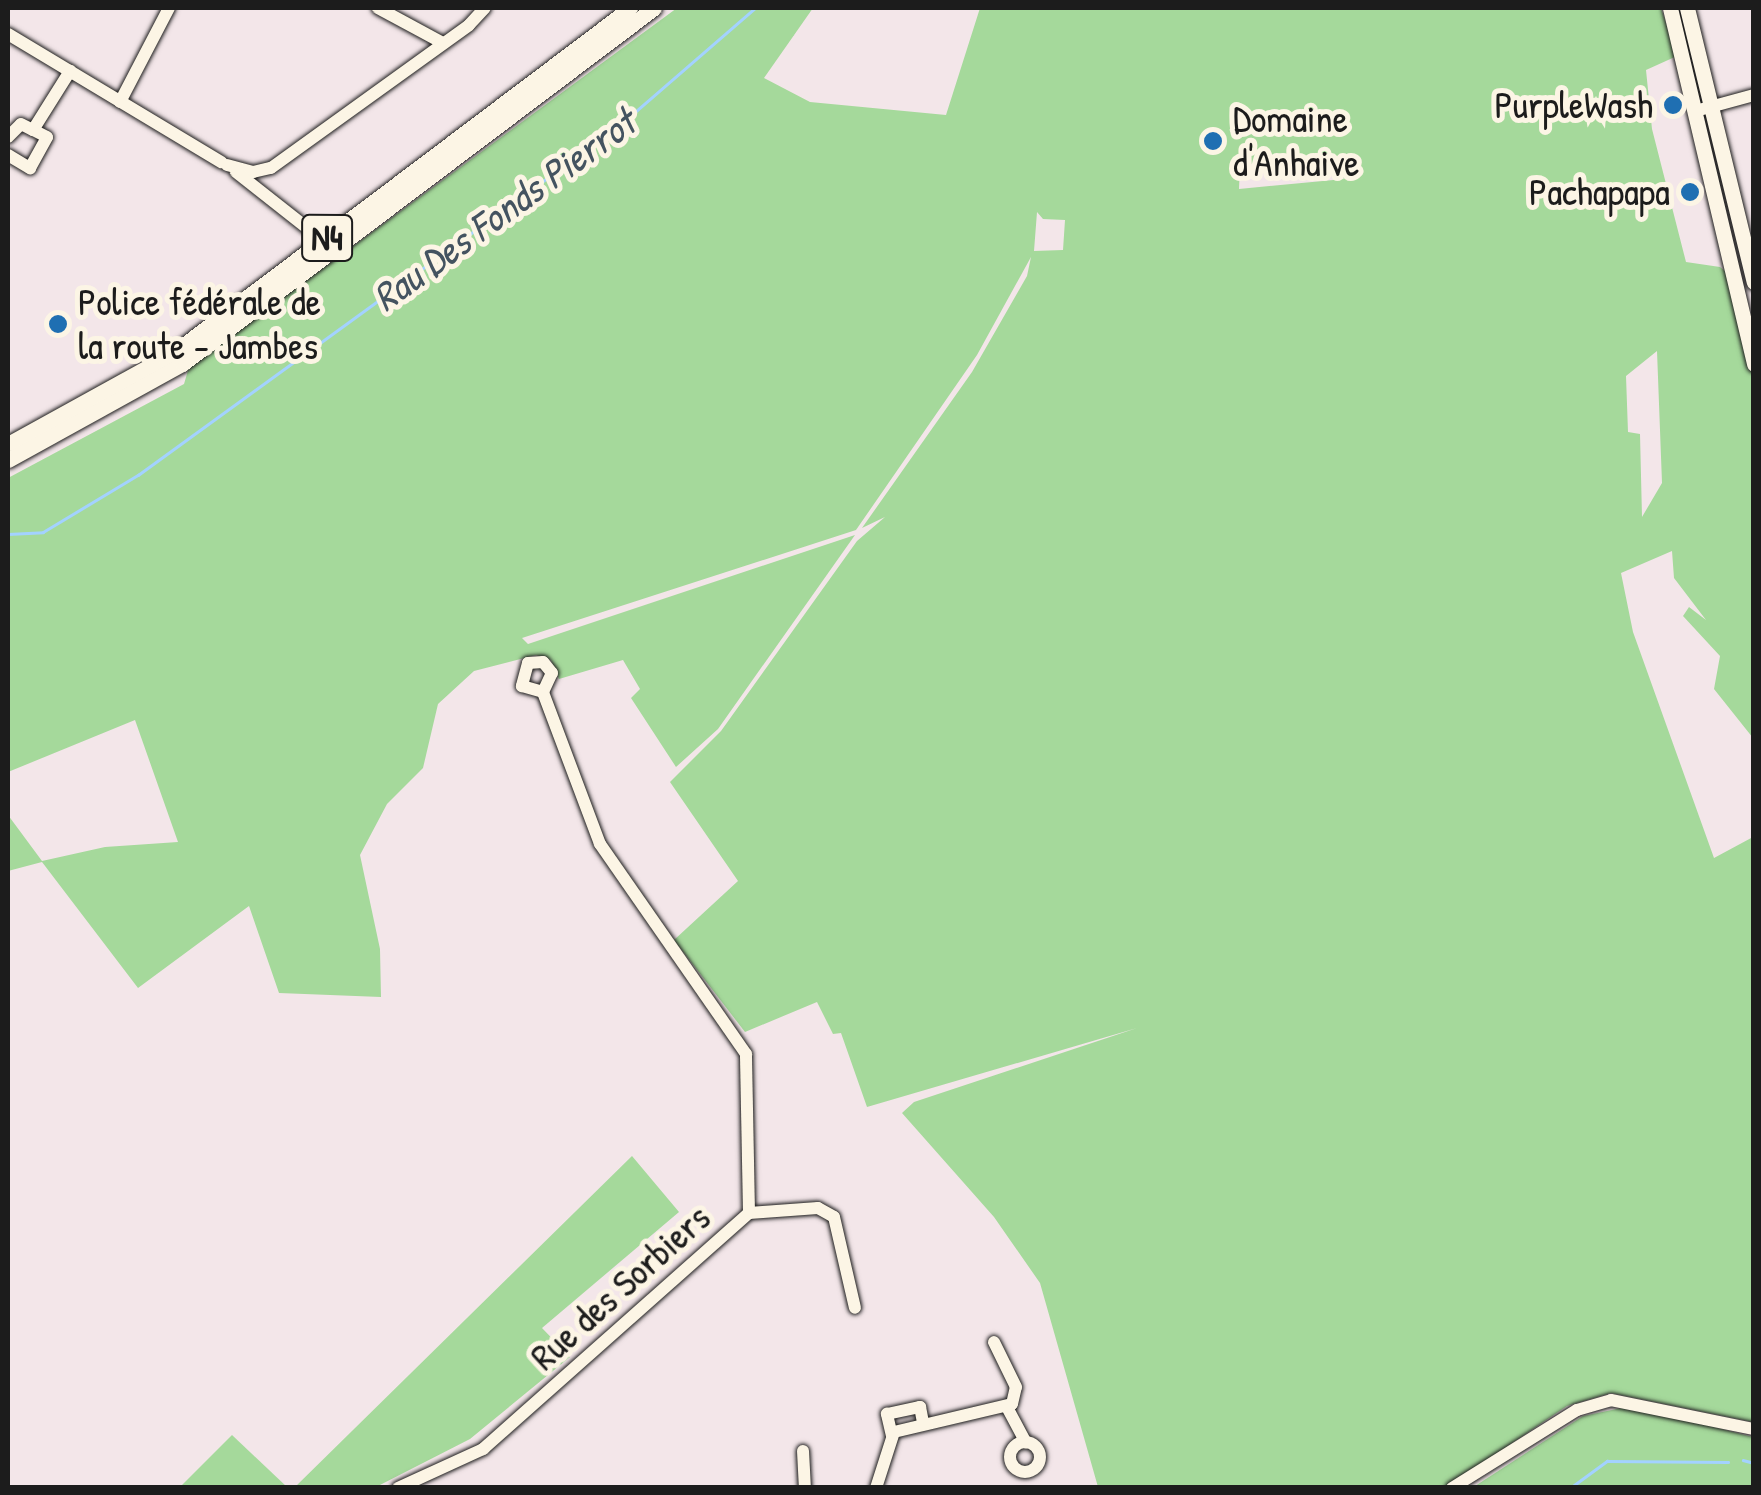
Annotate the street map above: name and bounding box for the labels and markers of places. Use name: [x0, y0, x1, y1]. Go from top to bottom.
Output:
place label: PurpleWash: [1495, 82, 1653, 128]
marker: PurpleWash: [1662, 94, 1684, 116]
place label: Domaine d'Anhaive: [1233, 96, 1359, 185]
marker: Domaine d'Anhaive: [1202, 130, 1224, 152]
place label: Pachapapa: [1529, 169, 1670, 215]
marker: Pachapapa: [1679, 181, 1701, 203]
place label: Police fédérale de la route - Jambes: [78, 279, 321, 368]
marker: Police fédérale de la route - Jambes: [47, 313, 69, 335]

